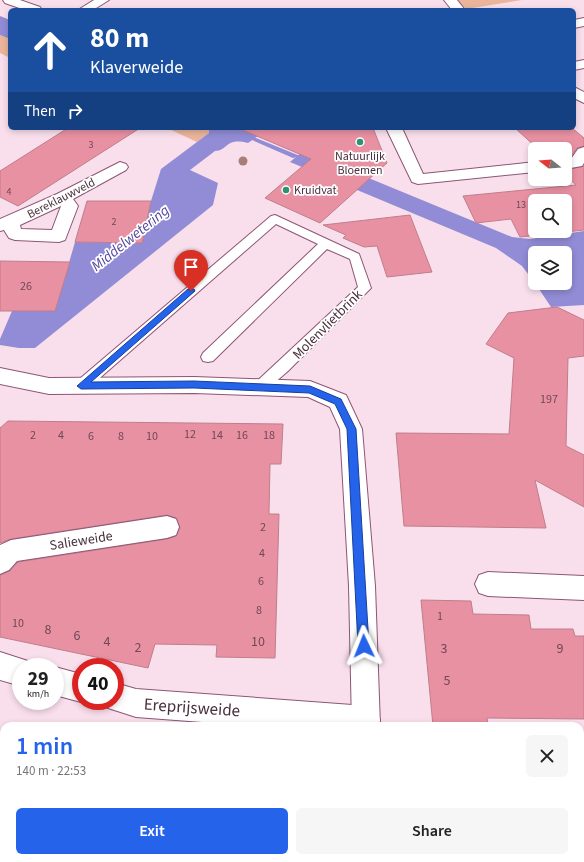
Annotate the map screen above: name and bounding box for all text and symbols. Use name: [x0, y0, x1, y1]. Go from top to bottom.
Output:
text: 80 m: [90, 18, 149, 58]
icon: ahead: [24, 24, 76, 76]
text: Klaverweide: [90, 55, 183, 80]
icon: right: [64, 100, 86, 122]
text: Then: [24, 101, 56, 122]
marker: Natuurlijk Bloemen: [355, 137, 365, 147]
house number: 3: [89, 138, 94, 152]
north arrow: [528, 142, 572, 186]
map controls: [528, 142, 572, 290]
place label: Natuurlijk Bloemen: [335, 148, 385, 179]
street label: Bereklauwveld: [24, 174, 98, 223]
place label: Kruidvat: [294, 182, 337, 199]
house number: 4: [7, 185, 12, 199]
marker: Kruidvat: [281, 185, 291, 195]
button: search: [528, 194, 572, 238]
house number: 13: [516, 198, 526, 212]
water label: Middelwetering: [87, 200, 174, 276]
house number: 2: [112, 215, 117, 229]
button: layers: [528, 246, 572, 290]
pin: [174, 250, 208, 291]
icon: arrive: [180, 256, 202, 278]
house number: 26: [20, 278, 32, 295]
street label: Molenvlietbrink: [288, 285, 367, 364]
house number: 197: [540, 391, 558, 408]
house number: 12: [184, 426, 196, 443]
house number: 2: [30, 427, 36, 444]
house number: 4: [58, 427, 64, 444]
house number: 14: [211, 427, 223, 444]
house number: 16: [236, 427, 248, 444]
house number: 18: [263, 427, 275, 444]
house number: 6: [88, 428, 94, 445]
house number: 8: [118, 428, 124, 445]
house number: 10: [146, 428, 158, 445]
house number: 2: [260, 519, 266, 536]
street label: Salieweide: [48, 526, 114, 556]
house number: 4: [259, 545, 265, 562]
house number: 6: [258, 573, 264, 590]
house number: 8: [256, 602, 262, 619]
house number: 1: [437, 608, 443, 625]
house number: 10: [12, 615, 24, 632]
house number: 8: [45, 620, 52, 640]
position arrow: [343, 625, 385, 667]
house number: 6: [74, 626, 81, 646]
house number: 4: [104, 632, 111, 652]
house number: 10: [251, 632, 265, 652]
house number: 2: [135, 638, 142, 658]
house number: 3: [441, 639, 448, 659]
house number: 9: [557, 639, 564, 659]
speed limit sign: 40: [72, 658, 124, 710]
text: 29: [27, 665, 49, 693]
house number: 5: [444, 671, 451, 691]
text: km/h: [27, 687, 49, 701]
street label: Ereprijsweide: [143, 693, 241, 723]
text: 1 min: [16, 729, 73, 764]
button: close: [526, 735, 568, 777]
text: 140 m · 22:53: [16, 762, 86, 780]
button: Exit: [16, 808, 288, 854]
button: Share: [296, 808, 568, 854]

